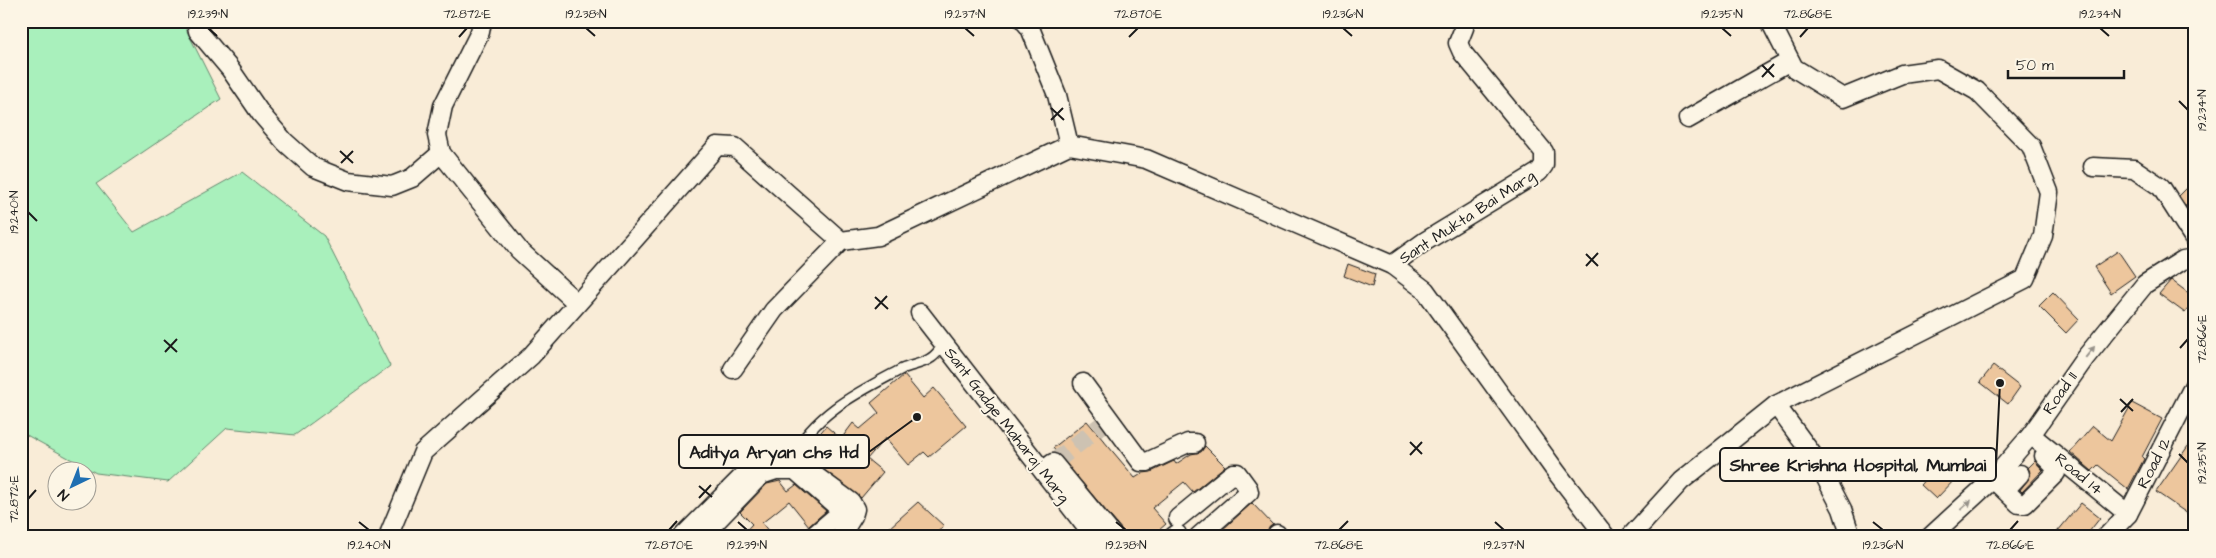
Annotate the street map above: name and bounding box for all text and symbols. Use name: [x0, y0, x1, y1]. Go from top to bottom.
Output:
text: 19.239°N: [188, 6, 228, 23]
text: 72.872°E: [443, 6, 491, 23]
text: 19.238°N: [566, 6, 607, 23]
text: 19.237°N: [945, 6, 986, 23]
text: 72.870°E: [1114, 6, 1162, 23]
text: 19.236°N: [1323, 6, 1364, 23]
text: 19.235°N: [1701, 6, 1743, 23]
text: 72.868°E: [1784, 6, 1832, 23]
text: 19.234°N: [2079, 6, 2121, 23]
scale bar: [2008, 48, 2125, 80]
text: 50 m: [2016, 55, 2054, 76]
text: 19.234°N: [2194, 89, 2211, 131]
street label: Sant Mukta Bai Marg: [1395, 165, 1540, 270]
text: 19.240°N: [6, 190, 23, 233]
text: 72.866°E: [2194, 315, 2211, 363]
street label: Sant Gadge Maharaj Marg: [938, 343, 1075, 508]
one-way arrow: [2085, 345, 2096, 358]
street label: Road 11: [2037, 367, 2083, 419]
street label: Road 12: [2132, 434, 2176, 492]
callout: Aditya Aryan chs ltd: [679, 435, 869, 468]
text: Aditya Aryan chs ltd: [689, 440, 860, 466]
text: 19.235°N: [2194, 442, 2211, 484]
callout: Shree Krishna Hospital, Mumbai: [1720, 448, 1996, 481]
street label: Road 14: [2050, 448, 2108, 500]
text: Shree Krishna Hospital, Mumbai: [1729, 453, 1987, 478]
north arrow: [48, 460, 98, 510]
text: 72.872°E: [6, 475, 23, 523]
text: N: [54, 484, 74, 505]
one-way arrow: [1960, 499, 1973, 510]
text: 19.240°N: [348, 537, 391, 554]
text: 72.870°E: [645, 537, 693, 554]
text: 19.239°N: [727, 537, 767, 554]
text: 19.238°N: [1106, 537, 1147, 554]
text: 72.868°E: [1315, 537, 1363, 554]
text: 19.237°N: [1484, 537, 1525, 554]
text: 19.236°N: [1863, 537, 1904, 554]
text: 72.866°E: [1986, 537, 2034, 554]

